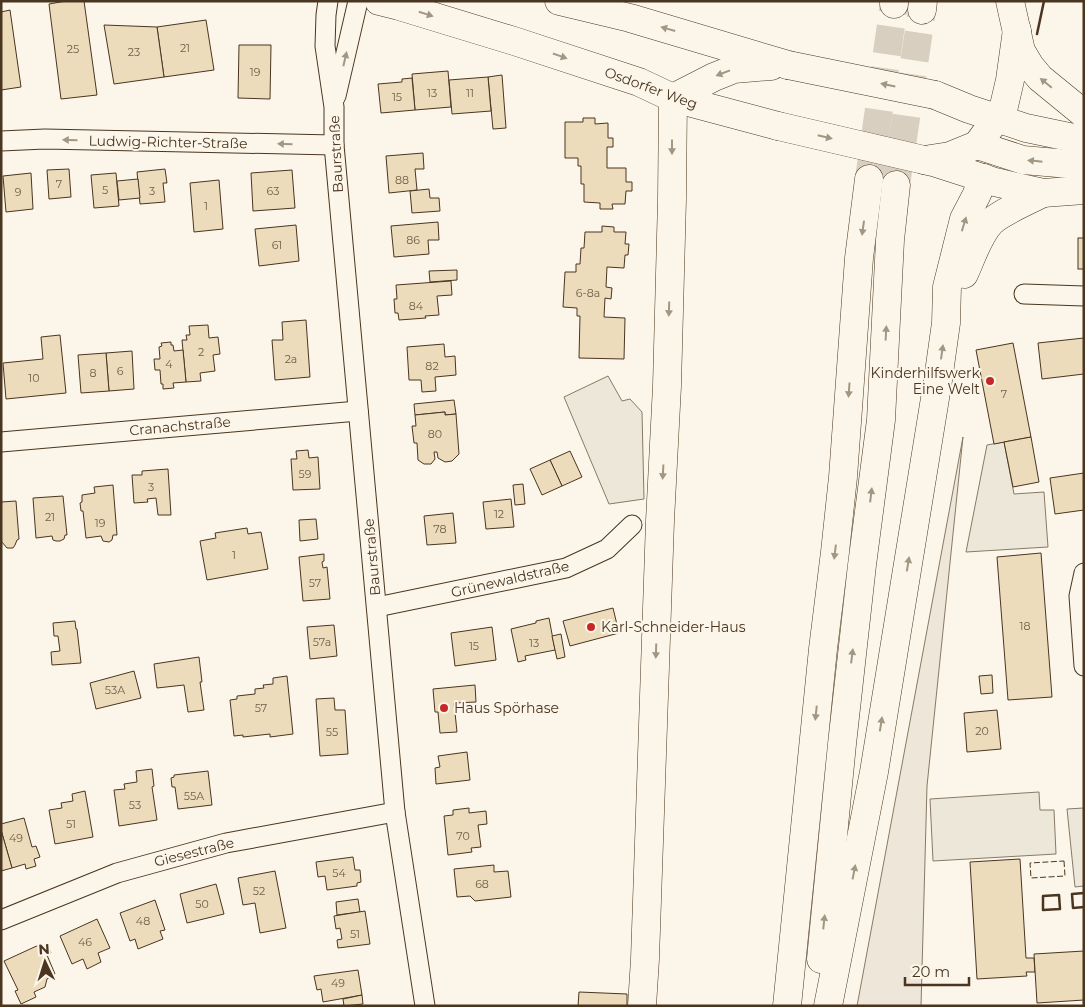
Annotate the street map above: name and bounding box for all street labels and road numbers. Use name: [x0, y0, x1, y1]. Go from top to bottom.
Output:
street label: Osdorfer Weg: [602, 63, 700, 113]
street label: Baurstraße: [325, 115, 347, 193]
street label: Ludwig-Richter-Straße: [88, 132, 248, 152]
street label: Cranachstraße: [128, 413, 232, 439]
street label: Baurstraße: [360, 518, 384, 596]
street label: Grünewaldstraße: [449, 557, 571, 601]
street label: Giesestraße: [152, 833, 236, 871]

